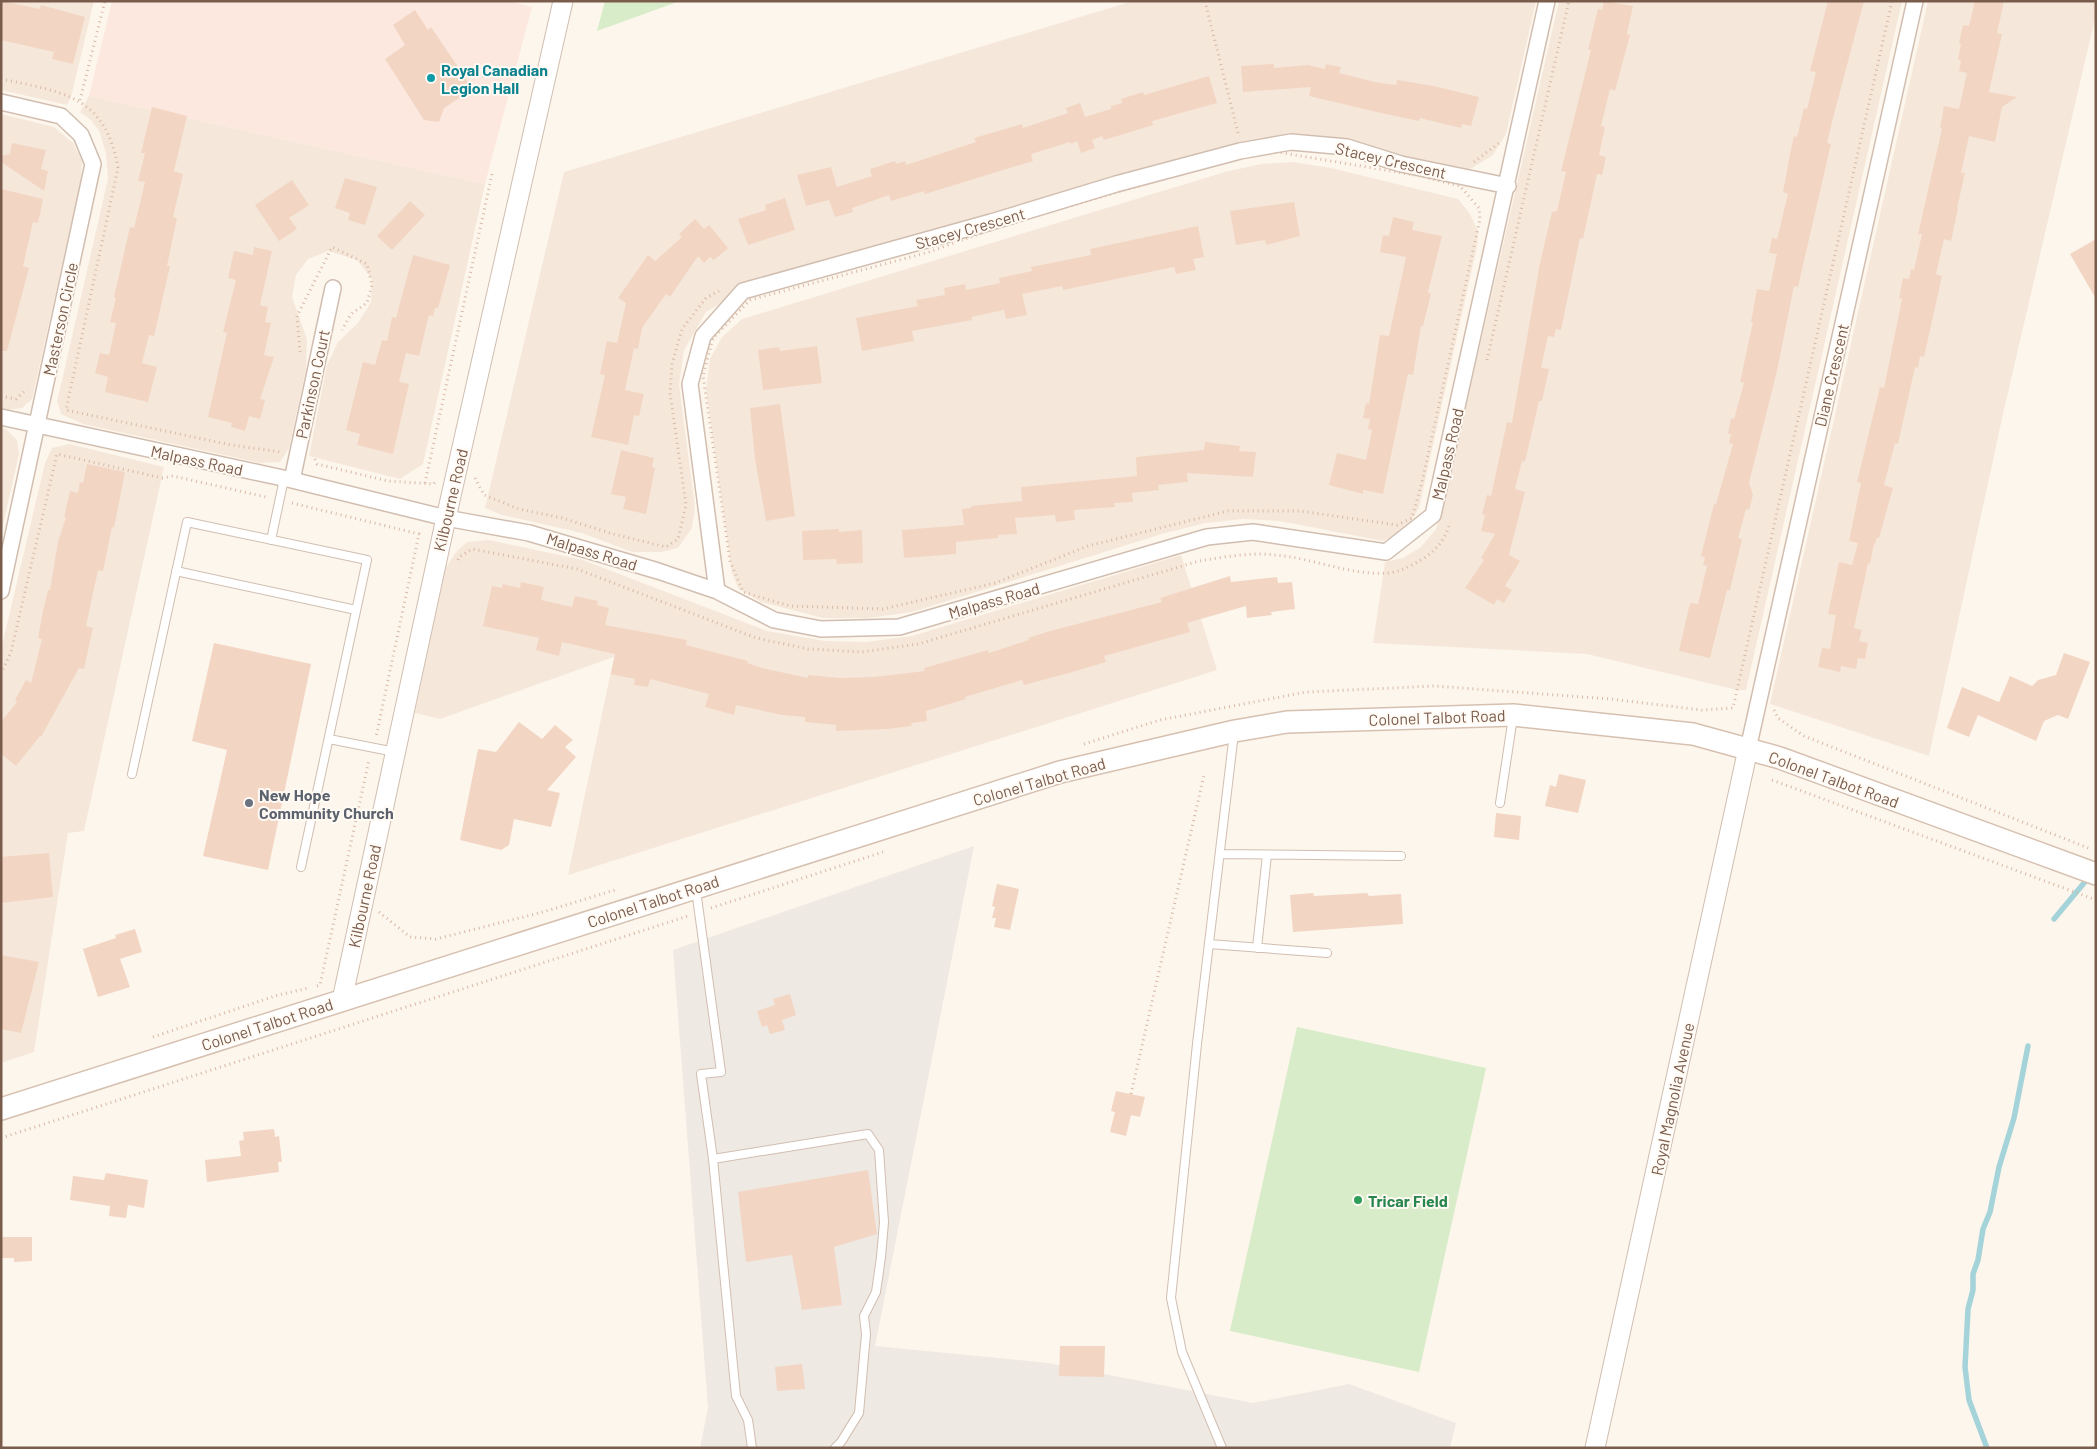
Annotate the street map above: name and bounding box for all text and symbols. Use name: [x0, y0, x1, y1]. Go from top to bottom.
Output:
place label: Royal Canadian Legion Hall: [441, 60, 548, 97]
marker: Royal Canadian Legion Hall: [425, 72, 437, 84]
street label: Stacey Crescent: [1334, 138, 1448, 182]
street label: Stacey Crescent: [913, 203, 1027, 253]
street label: Masterson Circle: [39, 261, 81, 377]
street label: Diane Crescent: [1810, 322, 1852, 428]
street label: Parkinson Court: [291, 328, 333, 440]
street label: Malpass Road: [1427, 406, 1467, 502]
street label: Malpass Road: [149, 441, 245, 479]
street label: Kilbourne Road: [429, 447, 471, 553]
street label: Malpass Road: [544, 528, 640, 574]
street label: Malpass Road: [946, 578, 1042, 622]
street label: Colonel Talbot Road: [1368, 705, 1506, 729]
street label: Colonel Talbot Road: [1766, 747, 1902, 811]
street label: Colonel Talbot Road: [970, 753, 1108, 809]
place label: New Hope Community Church: [259, 785, 394, 822]
marker: New Hope Community Church: [243, 797, 255, 809]
street label: Kilbourne Road: [344, 843, 384, 949]
street label: Colonel Talbot Road: [585, 871, 721, 931]
street label: Colonel Talbot Road: [199, 994, 335, 1054]
street label: Royal Magnolia Avenue: [1647, 1021, 1697, 1177]
place label: Tricar Field: [1368, 1191, 1448, 1210]
marker: Tricar Field: [1352, 1194, 1364, 1206]

